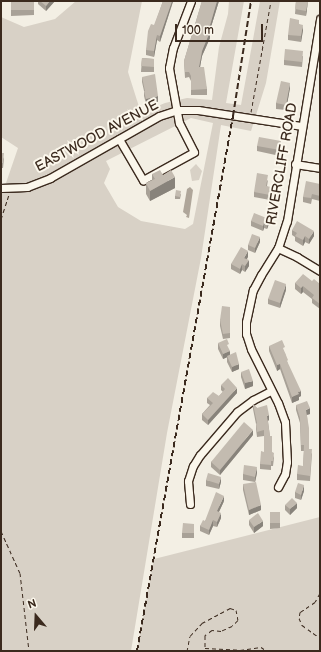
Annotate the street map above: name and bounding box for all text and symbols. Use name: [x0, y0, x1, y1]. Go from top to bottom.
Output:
scale bar: [177, 16, 265, 42]
text: 100 m: [182, 23, 214, 38]
street label: EASTWOOD AVENUE: [33, 96, 161, 176]
street label: RIVERCLIFF ROAD: [263, 102, 301, 226]
north arrow: [16, 596, 56, 636]
text: N: [26, 597, 38, 612]

